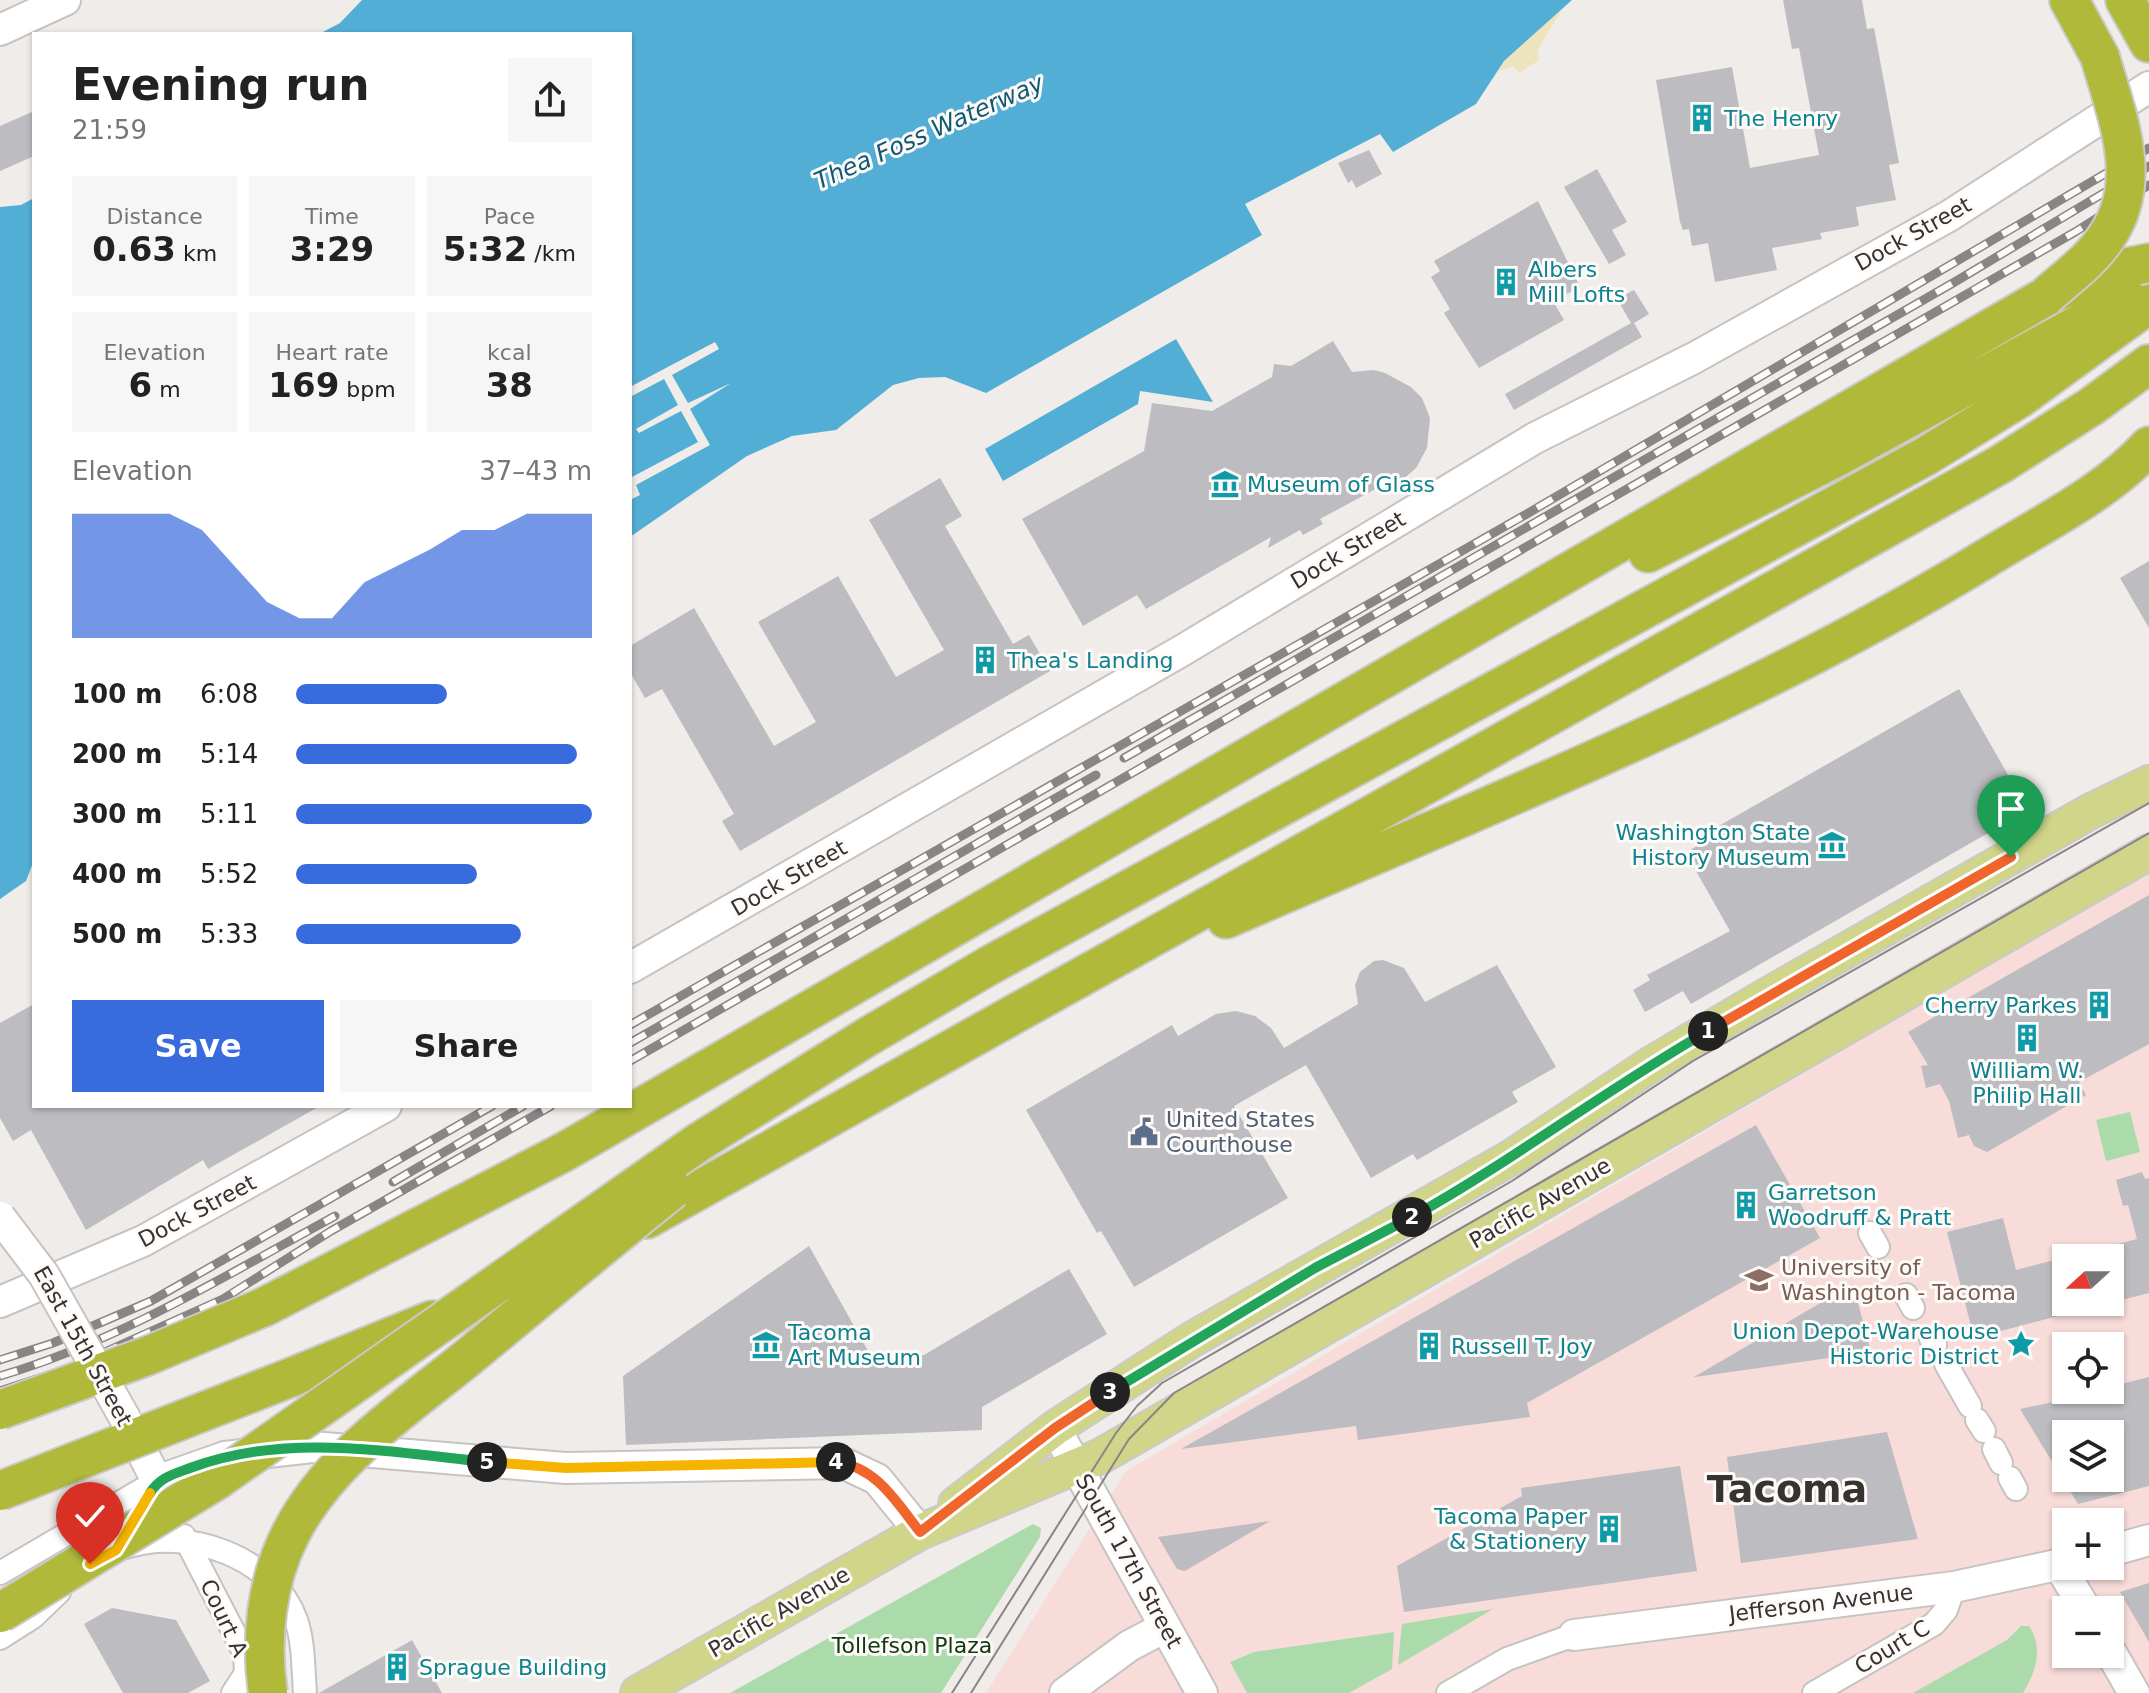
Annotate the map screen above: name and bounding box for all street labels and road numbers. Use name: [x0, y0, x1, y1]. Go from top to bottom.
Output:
street label: Dock Street: [1850, 192, 1976, 276]
street label: Dock Street: [1286, 506, 1410, 594]
street label: Dock Street: [727, 835, 851, 921]
street label: Pacific Avenue: [1465, 1153, 1615, 1253]
street label: Dock Street: [134, 1169, 260, 1252]
street label: East 15th Street: [29, 1262, 137, 1431]
street label: South 17th Street: [1071, 1470, 1187, 1653]
street label: Pacific Avenue: [704, 1562, 854, 1662]
street label: Court A: [195, 1575, 253, 1661]
street label: Jefferson Avenue: [1726, 1579, 1915, 1627]
street label: Court C: [1850, 1615, 1934, 1679]

